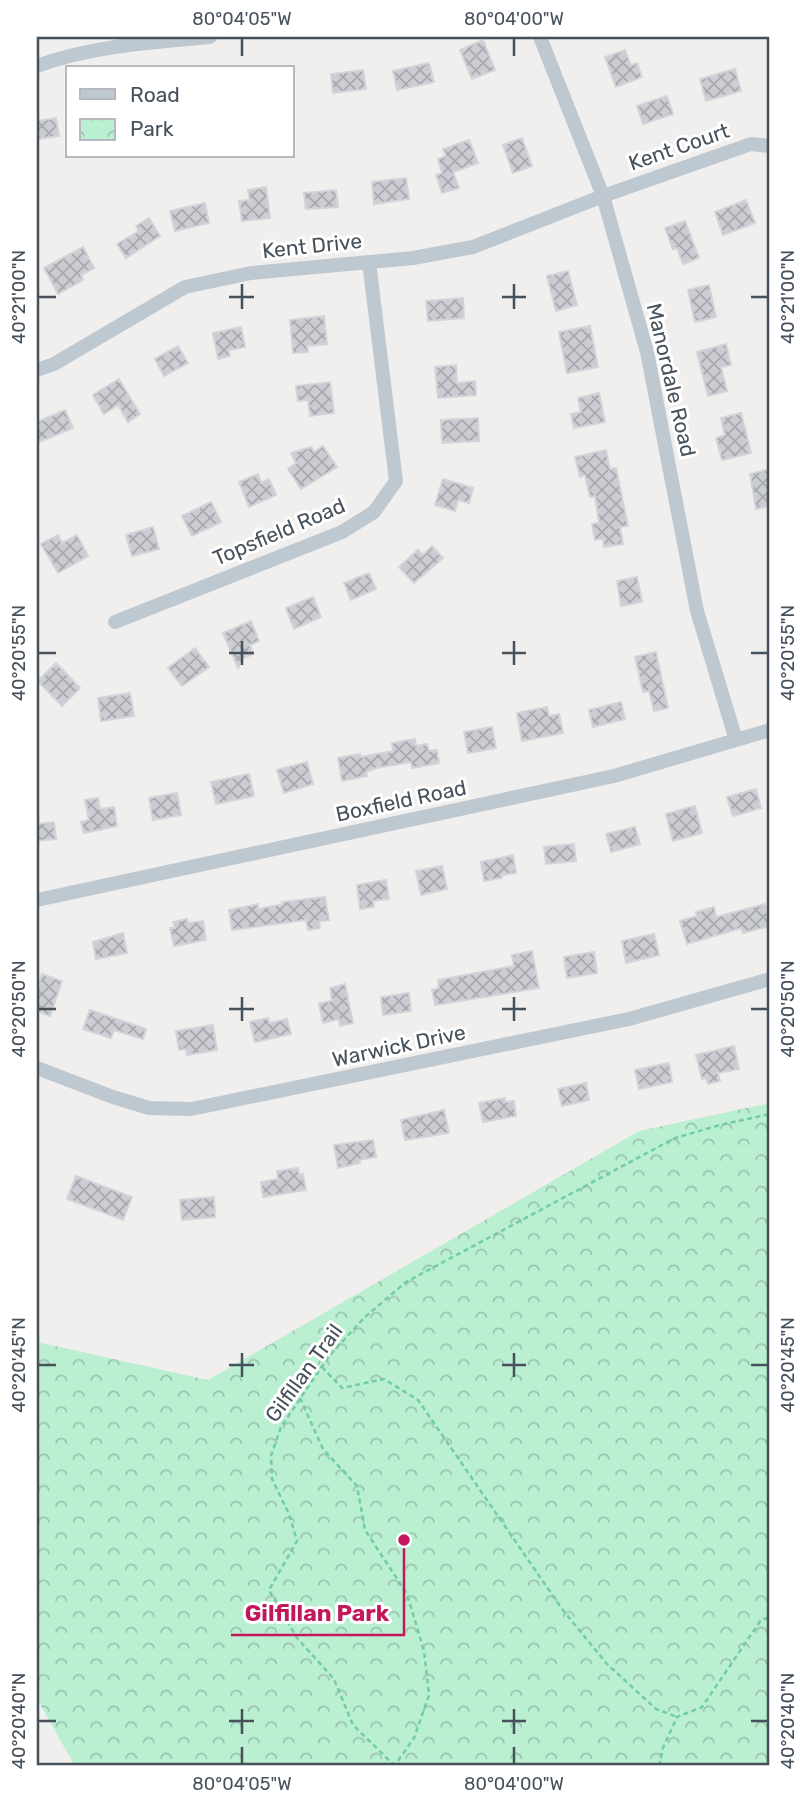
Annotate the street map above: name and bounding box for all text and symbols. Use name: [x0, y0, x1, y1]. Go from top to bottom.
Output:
text: 80°04'05"W: [192, 8, 292, 30]
text: 80°04'00"W: [464, 8, 564, 30]
legend: [66, 66, 294, 158]
text: Road: [130, 82, 180, 107]
text: Park: [130, 116, 174, 141]
street label: Kent Court: [625, 118, 732, 175]
street label: Kent Drive: [261, 228, 363, 263]
text: 40°21'00"N: [8, 250, 30, 344]
text: 40°21'00"N: [777, 250, 799, 344]
street label: Manordale Road: [642, 301, 701, 459]
street label: Topsfield Road: [209, 492, 349, 571]
text: 40°20'55"N: [8, 605, 30, 701]
text: 40°20'55"N: [777, 605, 799, 701]
street label: Boxfield Road: [333, 774, 469, 827]
text: 40°20'50"N: [8, 961, 30, 1057]
text: 40°20'50"N: [777, 961, 799, 1057]
street label: Warwick Drive: [330, 1019, 468, 1072]
text: 40°20'45"N: [8, 1317, 30, 1413]
text: 40°20'45"N: [777, 1317, 799, 1413]
street label: Gilfillan Trail: [260, 1319, 348, 1427]
callout: Gilfillan Park: [231, 1591, 404, 1635]
text: Gilfillan Park: [245, 1599, 390, 1627]
text: 40°20'40"N: [8, 1673, 30, 1769]
text: 40°20'40"N: [777, 1673, 799, 1769]
text: 80°04'05"W: [192, 1773, 292, 1795]
text: 80°04'00"W: [464, 1773, 564, 1795]

